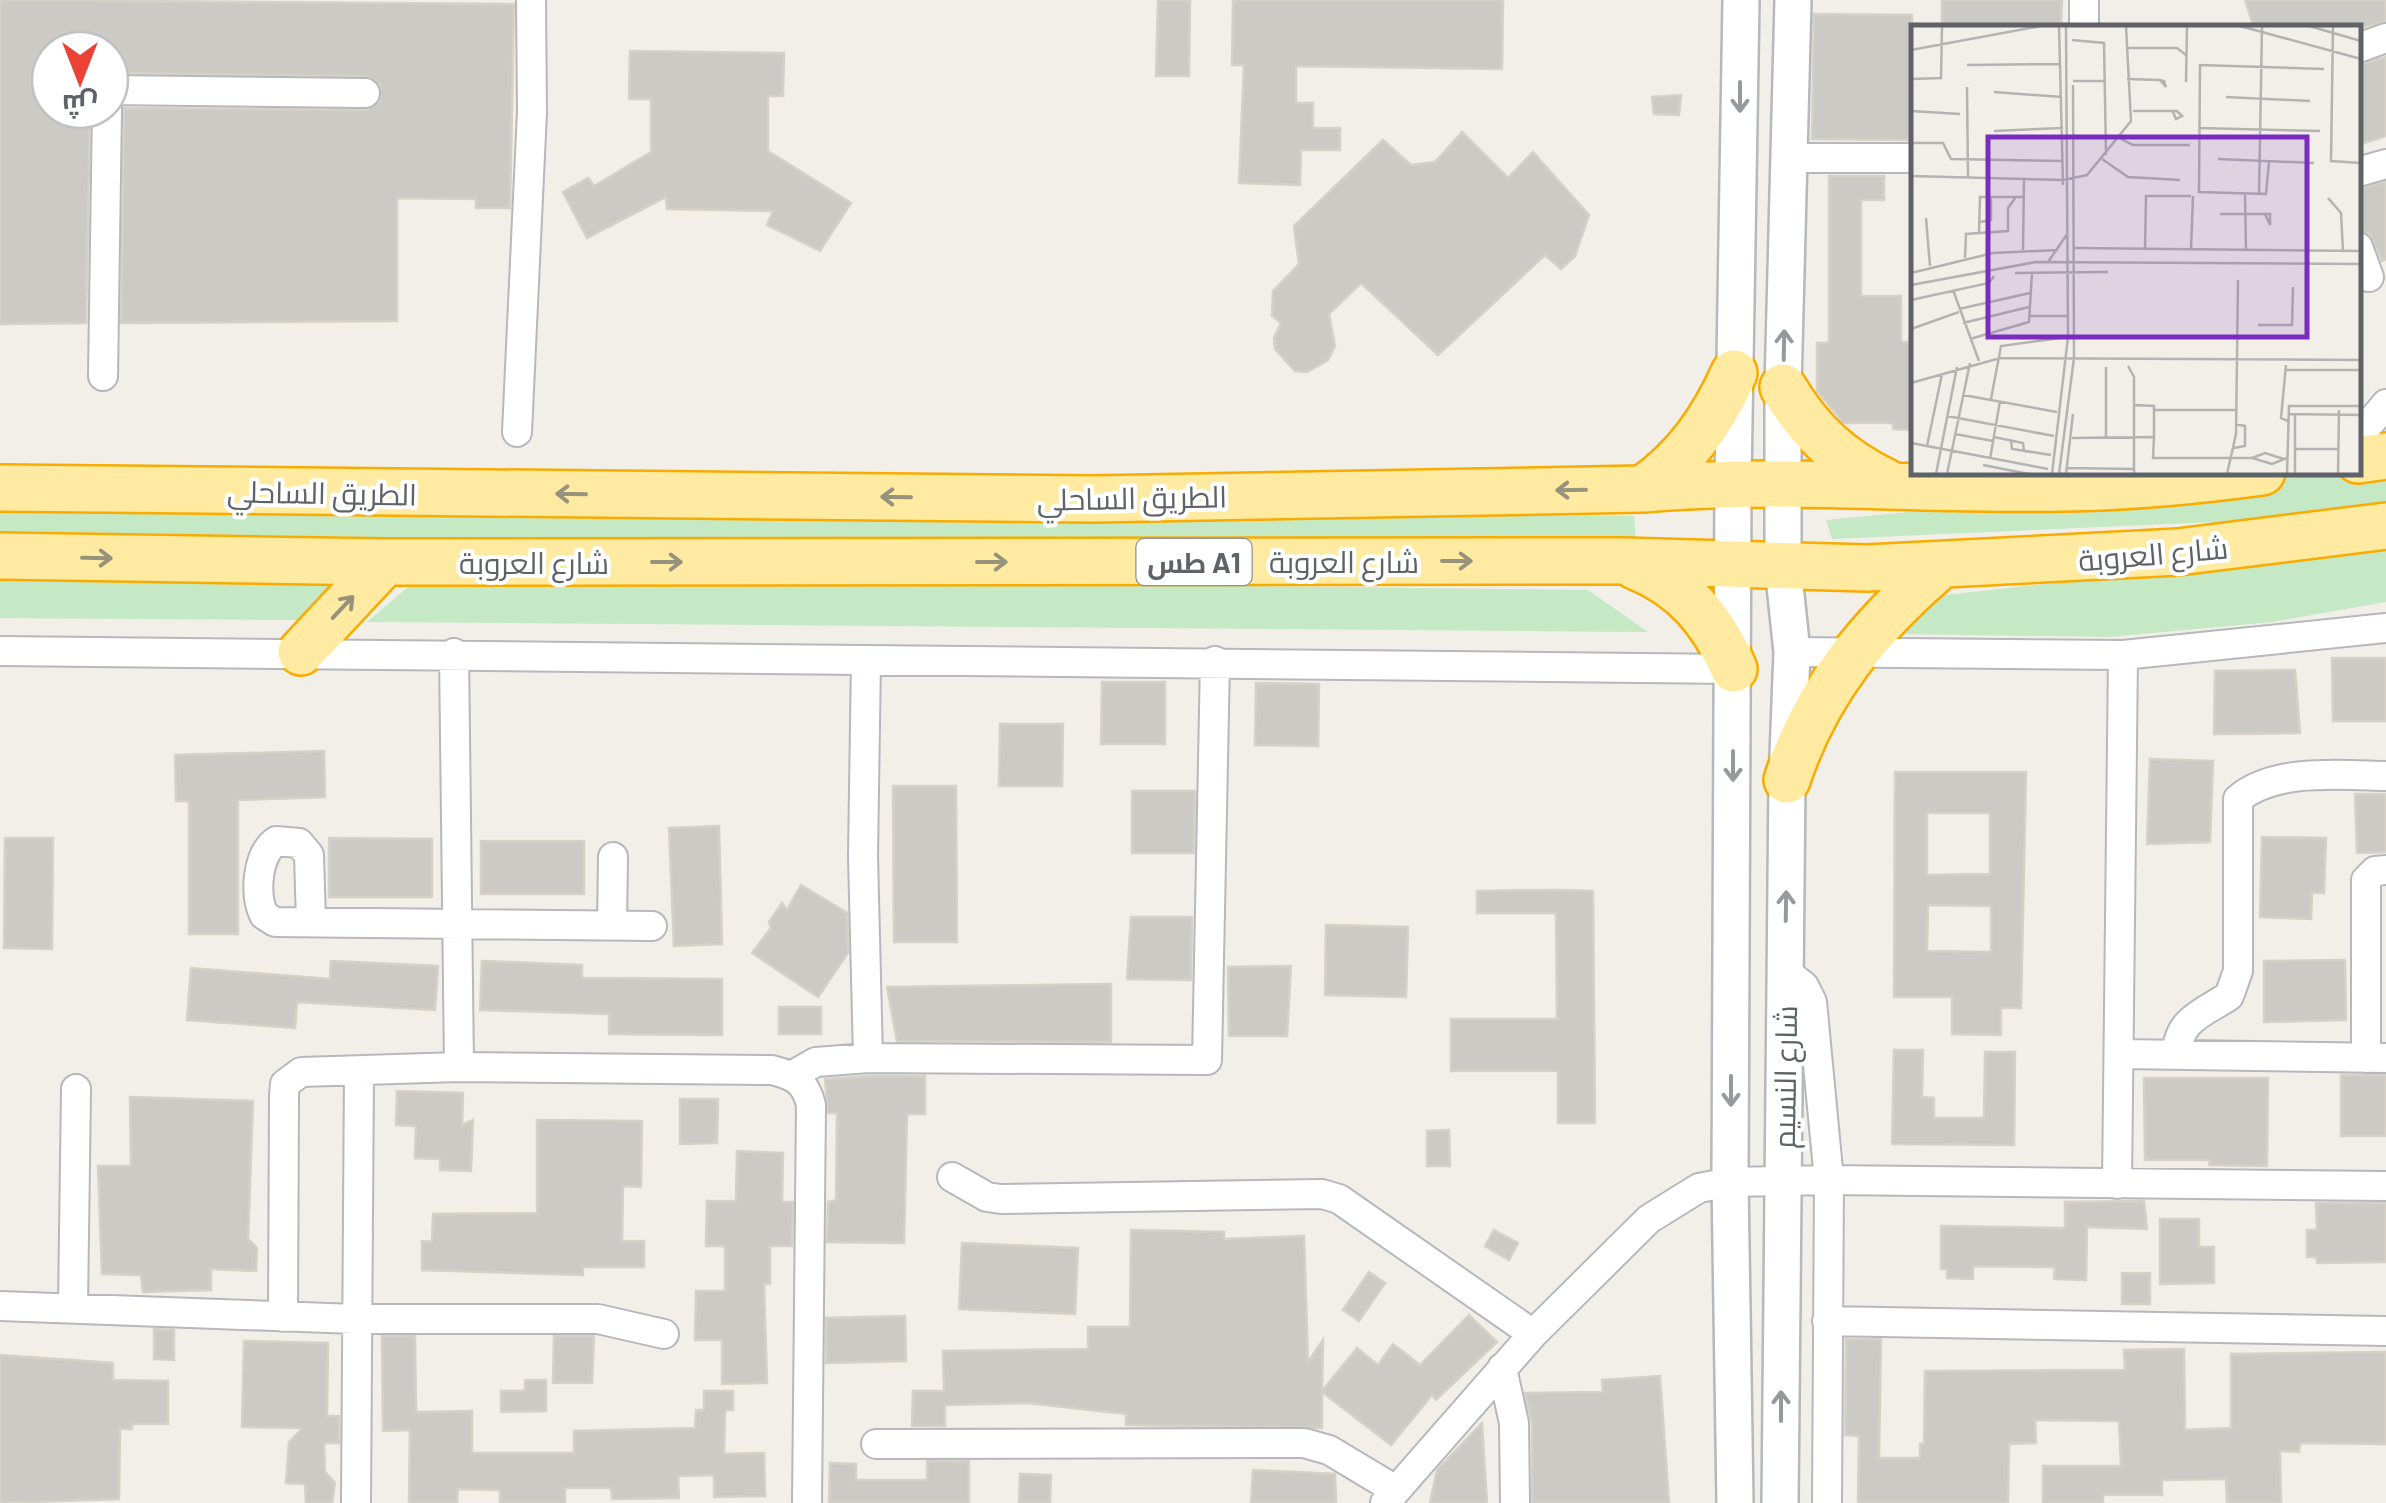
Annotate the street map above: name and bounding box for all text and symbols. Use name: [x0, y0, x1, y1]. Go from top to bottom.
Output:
inset map: [1911, 25, 2361, 475]
north arrow: [30, 30, 130, 130]
one-way arrow: [1730, 80, 1750, 113]
text: ش: [62, 88, 98, 123]
one-way arrow: [1774, 329, 1793, 361]
street label: الطريق الساحلي: [226, 472, 417, 519]
street label: الطريق الساحلي: [1037, 477, 1228, 524]
one-way arrow: [1556, 481, 1588, 500]
one-way arrow: [556, 484, 588, 504]
one-way arrow: [881, 488, 914, 506]
street label: شارع العروبة: [2077, 529, 2230, 581]
road number: طس A1: [1136, 539, 1252, 585]
street label: شارع العروبة: [1269, 543, 1419, 583]
street label: شارع العروبة: [459, 544, 609, 584]
one-way arrow: [81, 548, 113, 567]
one-way arrow: [650, 552, 683, 572]
one-way arrow: [976, 552, 1008, 572]
one-way arrow: [1440, 552, 1473, 570]
one-way arrow: [331, 595, 354, 620]
one-way arrow: [1724, 750, 1743, 782]
one-way arrow: [1776, 890, 1796, 922]
street label: شارع النسيم: [1765, 1005, 1807, 1149]
one-way arrow: [1722, 1074, 1740, 1107]
one-way arrow: [1772, 1390, 1790, 1422]

